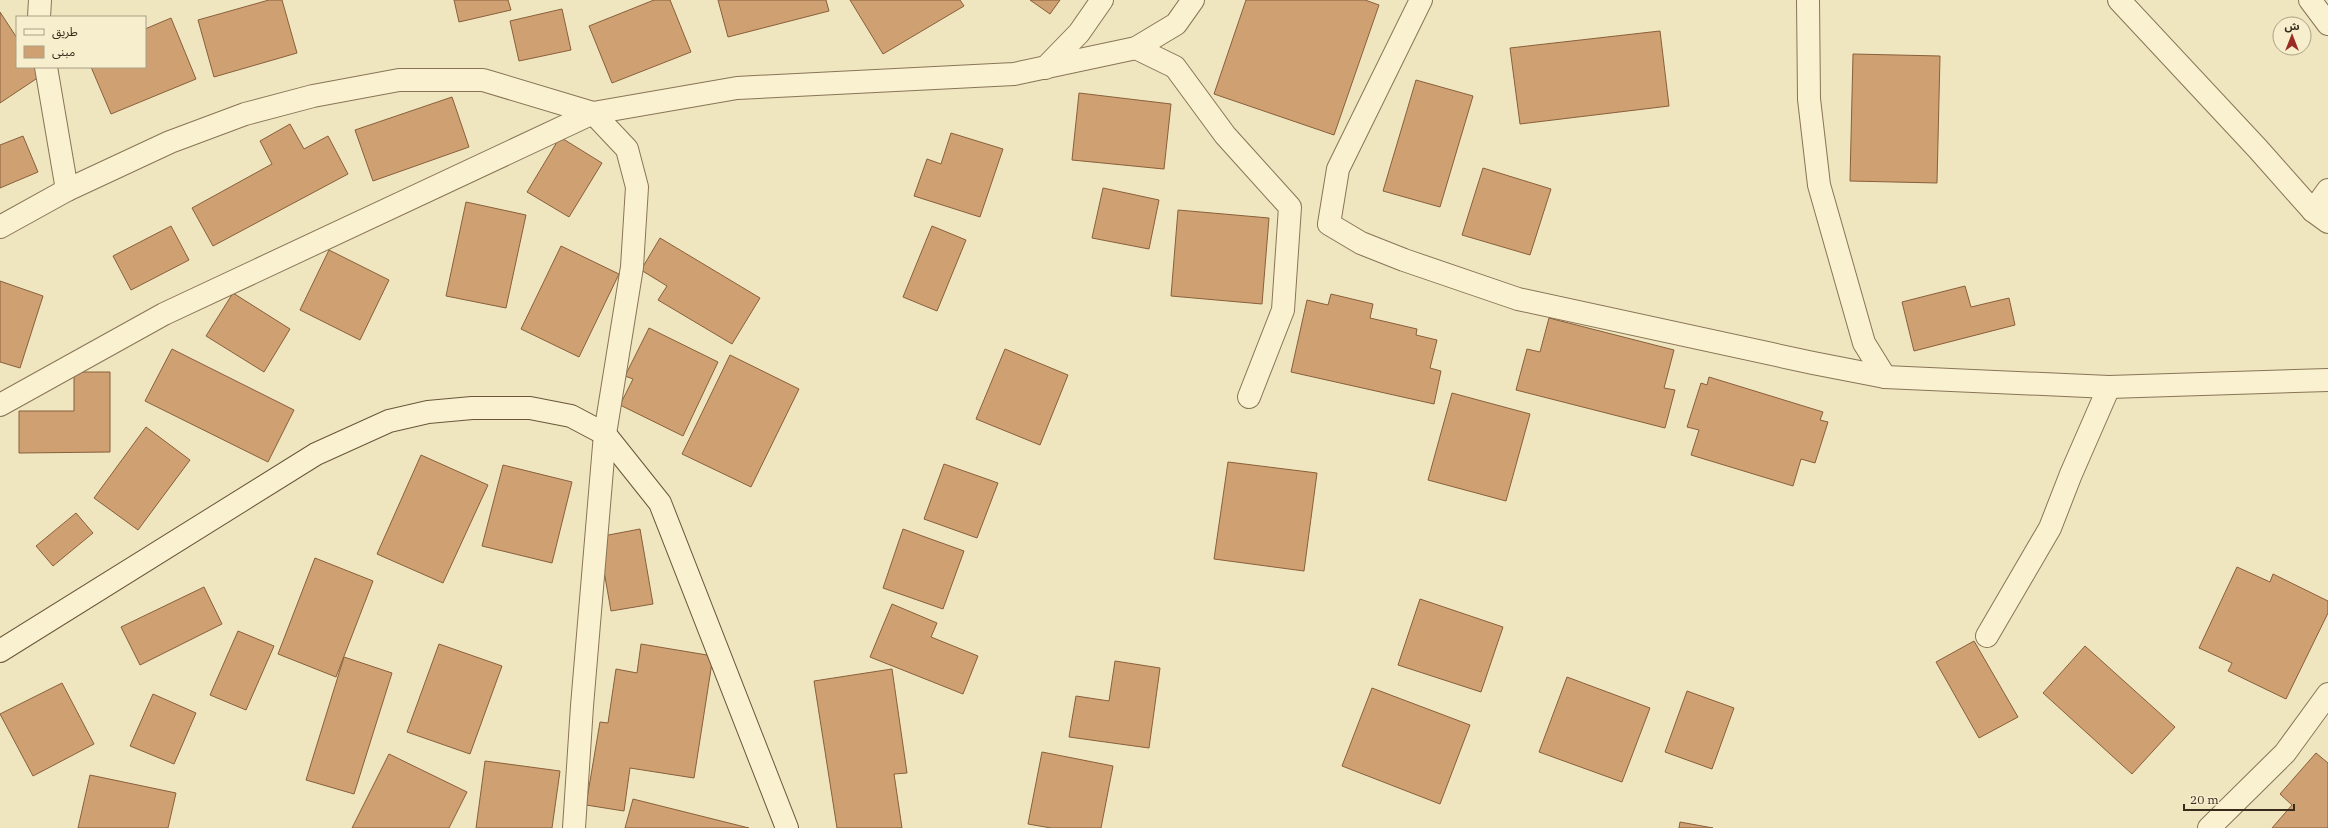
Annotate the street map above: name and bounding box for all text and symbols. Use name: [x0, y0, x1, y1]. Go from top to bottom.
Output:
legend: [16, 16, 146, 68]
north arrow: [2272, 16, 2312, 56]
text: ش: [2284, 19, 2300, 33]
text: طريق: [52, 24, 78, 40]
text: مبنى: [52, 44, 75, 59]
scale bar: [2184, 786, 2294, 812]
text: 20 m: [2190, 792, 2219, 807]

